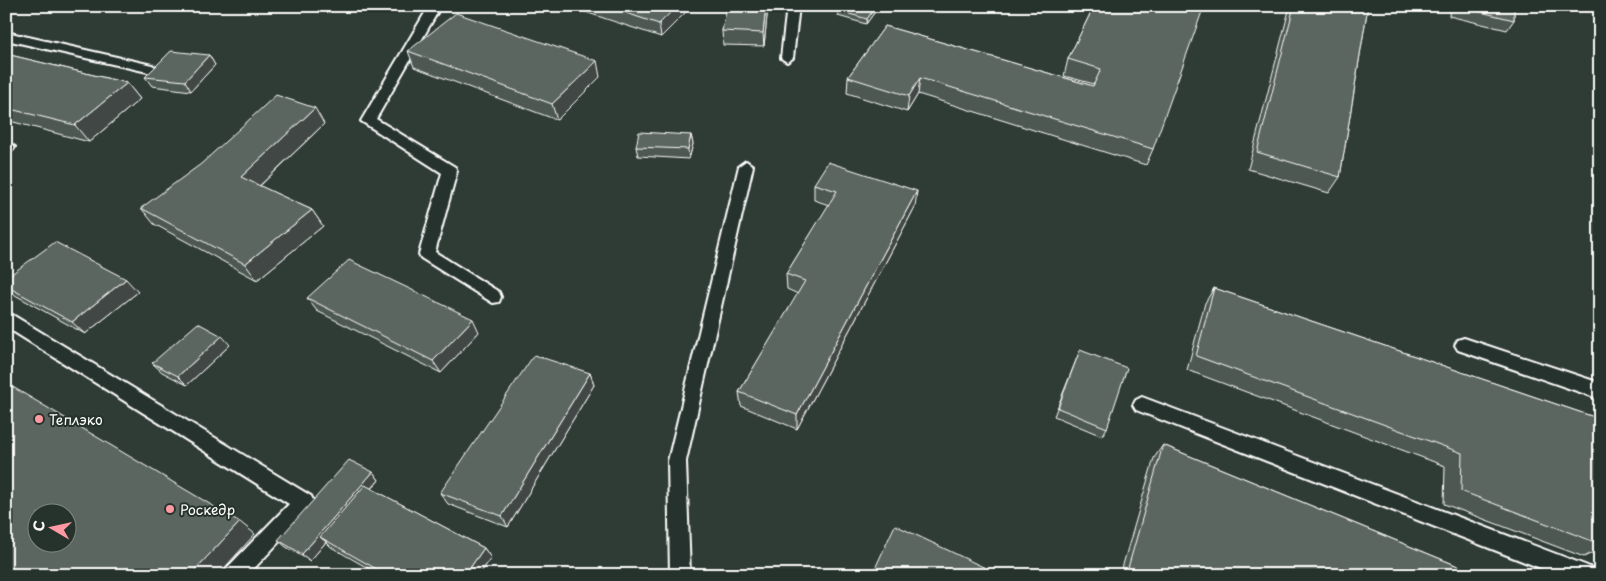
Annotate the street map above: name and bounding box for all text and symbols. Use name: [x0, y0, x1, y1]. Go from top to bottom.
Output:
place label: Теплэко: [49, 409, 103, 430]
marker: Теплэко: [33, 413, 45, 425]
place label: Роскедр: [180, 499, 235, 520]
marker: Роскедр: [164, 503, 176, 515]
north arrow: [28, 504, 78, 554]
text: С: [27, 519, 50, 533]

